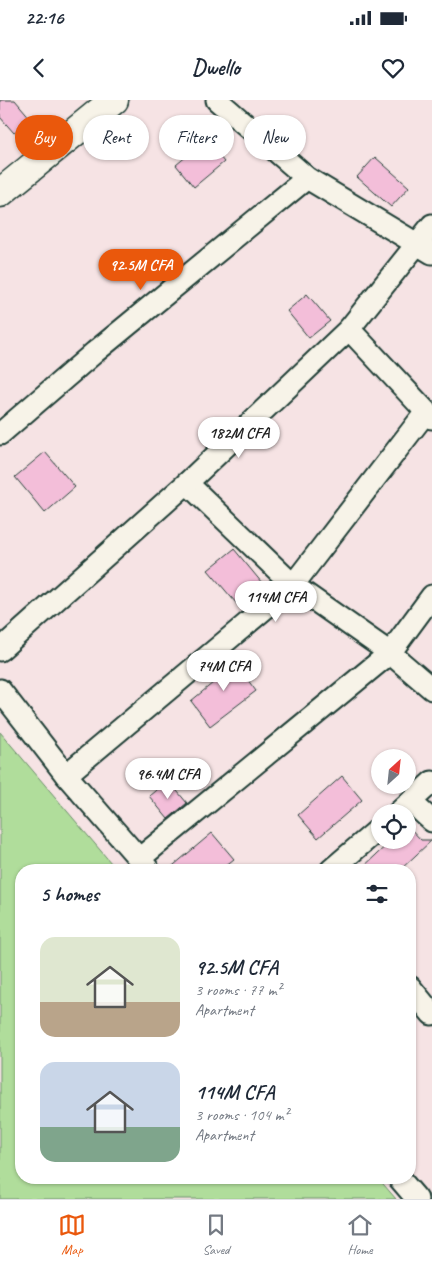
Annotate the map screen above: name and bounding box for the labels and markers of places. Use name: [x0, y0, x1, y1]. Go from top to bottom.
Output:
pin: 92.5M CFA: [84, 248, 198, 291]
pin: 182M CFA: [187, 416, 291, 459]
pin: 114M CFA: [224, 580, 328, 623]
pin: 74M CFA: [178, 650, 270, 692]
pin: 96.4M CFA: [111, 758, 225, 800]

